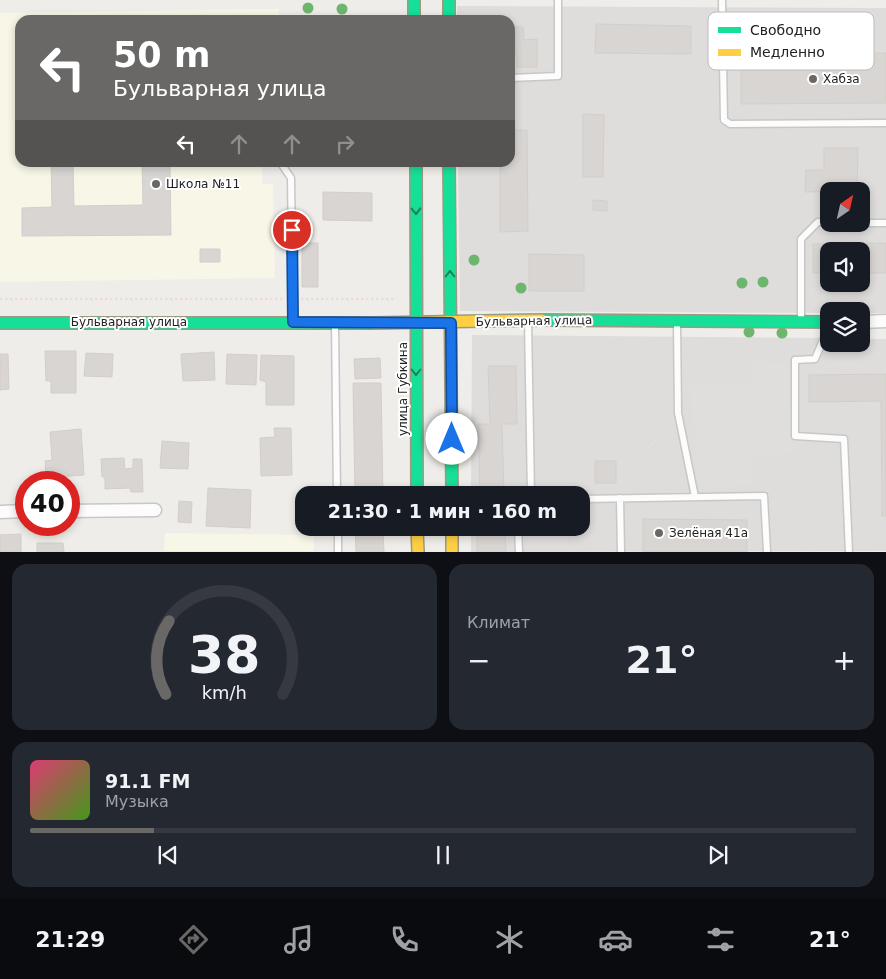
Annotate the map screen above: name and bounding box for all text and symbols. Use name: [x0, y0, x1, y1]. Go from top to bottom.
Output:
legend: [708, 12, 874, 70]
text: Свободно: [750, 22, 821, 38]
icon: left: [30, 35, 95, 100]
text: 50 m: [113, 35, 210, 75]
text: Медленно: [750, 44, 825, 60]
place label: Хабза: [823, 72, 860, 86]
marker: Хабза: [807, 73, 819, 85]
text: Бульварная улица: [113, 76, 326, 101]
icon: left: [172, 130, 200, 158]
icon: ahead: [225, 130, 253, 158]
icon: ahead: [278, 130, 306, 158]
icon: right: [331, 130, 359, 158]
place label: Школа №11: [166, 177, 240, 191]
marker: Школа №11: [150, 178, 162, 190]
north arrow: [820, 182, 870, 232]
map controls: [820, 182, 870, 352]
one-way arrow: [411, 208, 421, 215]
pin: [271, 209, 313, 251]
icon: arrive: [278, 216, 306, 244]
button: sound: [820, 242, 870, 292]
one-way arrow: [445, 270, 455, 278]
button: layers: [820, 302, 870, 352]
street label: Бульварная улица: [476, 313, 592, 329]
street label: Бульварная улица: [71, 315, 187, 329]
street label: улица Губкина: [396, 342, 410, 436]
one-way arrow: [411, 368, 422, 376]
position arrow: [425, 412, 477, 464]
speed limit sign: 40: [15, 471, 80, 536]
text: 21:30 · 1 мин · 160 m: [328, 500, 557, 522]
place label: Зелёная 41а: [669, 526, 748, 540]
marker: Зелёная 41а: [653, 527, 665, 539]
text: Климат: [467, 613, 530, 632]
text: 38: [188, 625, 261, 685]
text: 21°: [626, 638, 697, 682]
text: −: [467, 644, 490, 677]
text: +: [833, 644, 856, 677]
text: km/h: [202, 682, 247, 703]
text: 91.1 FM: [105, 770, 190, 792]
text: Музыка: [105, 792, 169, 811]
icon: previous: [154, 841, 182, 869]
icon: pause: [429, 841, 457, 869]
icon: next: [704, 841, 732, 869]
icon: directions: [176, 922, 211, 957]
icon: music: [281, 922, 316, 957]
icon: phone: [387, 922, 422, 957]
icon: climate: [492, 922, 527, 957]
icon: car: [598, 922, 633, 957]
icon: filters: [703, 922, 738, 957]
text: 21:29: [35, 927, 105, 952]
text: 21°: [809, 927, 851, 952]

